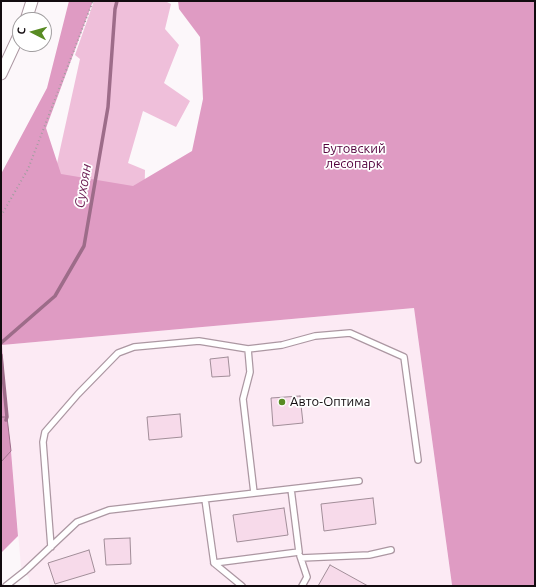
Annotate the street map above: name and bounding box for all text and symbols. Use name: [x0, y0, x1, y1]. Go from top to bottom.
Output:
north arrow: [12, 12, 52, 52]
text: С: [15, 27, 27, 35]
park label: Бутовский лесопарк: [322, 141, 386, 172]
water label: Сухоян: [71, 163, 95, 209]
place label: Авто-Оптима: [290, 394, 370, 410]
marker: Авто-Оптима: [277, 397, 287, 407]

